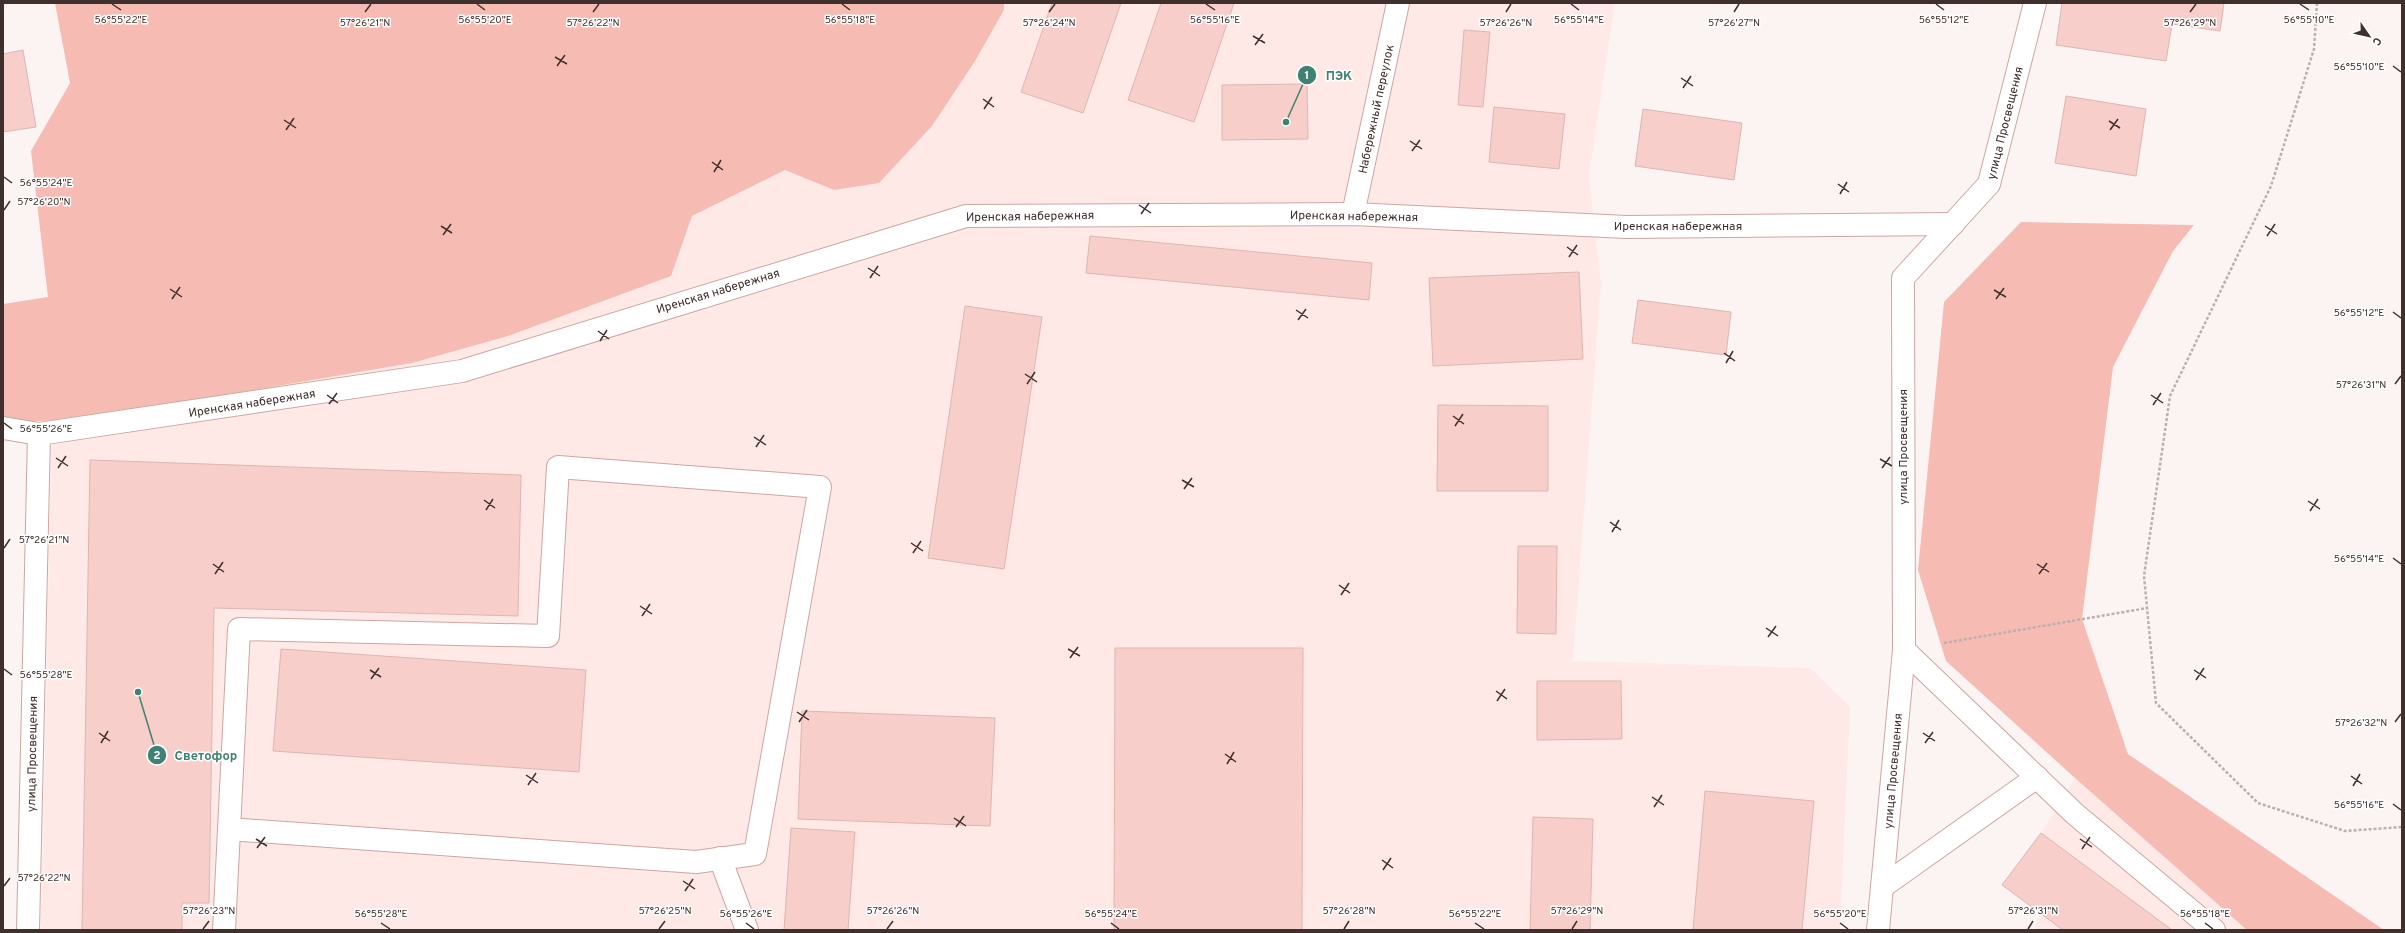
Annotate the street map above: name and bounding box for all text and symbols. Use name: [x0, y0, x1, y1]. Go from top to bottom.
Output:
text: 56°55'22"E: [94, 14, 148, 27]
text: 56°55'20"E: [458, 14, 512, 27]
text: 56°55'18"E: [825, 14, 875, 27]
text: 56°55'16"E: [1190, 14, 1240, 27]
text: 56°55'14"E: [1554, 14, 1604, 27]
text: 56°55'12"E: [1919, 14, 1969, 27]
text: 56°55'10"E: [2283, 14, 2335, 27]
north arrow: [2349, 16, 2389, 56]
text: 57°26'21"N: [340, 17, 390, 30]
text: 57°26'22"N: [566, 17, 620, 30]
text: 57°26'24"N: [1023, 17, 1076, 30]
text: 57°26'26"N: [1480, 17, 1532, 30]
text: 57°26'27"N: [1708, 17, 1760, 30]
text: 57°26'29"N: [2164, 17, 2216, 30]
text: С: [2369, 34, 2384, 48]
street label: Набережный переулок: [1355, 43, 1399, 175]
text: 56°55'10"E: [2333, 61, 2385, 74]
callout: ПЭК: [1297, 63, 1360, 88]
street label: улица Просвещения: [1984, 65, 2028, 182]
text: 1: [1305, 68, 1309, 84]
text: ПЭК: [1326, 69, 1352, 85]
text: 56°55'24"E: [19, 177, 73, 190]
text: 57°26'20"N: [17, 196, 71, 209]
street label: Иренская набережная: [966, 208, 1094, 226]
street label: Иренская набережная: [1290, 208, 1418, 226]
street label: Иренская набережная: [1614, 219, 1742, 235]
street label: Иренская набережная: [655, 266, 782, 318]
text: 56°55'12"E: [2334, 307, 2384, 320]
text: 57°26'31"N: [2336, 379, 2386, 392]
street label: Иренская набережная: [187, 386, 317, 422]
street label: улица Просвещения: [1896, 389, 1912, 505]
text: 56°55'26"E: [20, 423, 72, 436]
text: 57°26'21"N: [19, 534, 69, 547]
text: 56°55'14"E: [2334, 553, 2384, 566]
text: 56°55'28"E: [19, 669, 73, 682]
street label: улица Просвещения: [24, 696, 42, 812]
street label: улица Просвещения: [1881, 713, 1907, 830]
text: 57°26'32"N: [2335, 717, 2387, 730]
callout: Светофор: [147, 743, 246, 768]
text: 2: [153, 748, 161, 764]
text: Светофор: [175, 749, 237, 765]
text: 56°55'16"E: [2334, 799, 2384, 812]
text: 57°26'22"N: [17, 872, 71, 885]
text: 57°26'23"N: [183, 905, 235, 918]
text: 57°26'25"N: [638, 905, 692, 918]
text: 57°26'26"N: [867, 905, 919, 918]
text: 57°26'28"N: [1323, 905, 1376, 918]
text: 57°26'29"N: [1551, 905, 1603, 918]
text: 57°26'31"N: [2008, 905, 2058, 918]
text: 56°55'28"E: [354, 908, 408, 921]
text: 56°55'26"E: [720, 908, 772, 921]
text: 56°55'24"E: [1084, 908, 1138, 921]
text: 56°55'22"E: [1448, 908, 1502, 921]
text: 56°55'20"E: [1813, 908, 1867, 921]
text: 56°55'18"E: [2180, 908, 2230, 921]

